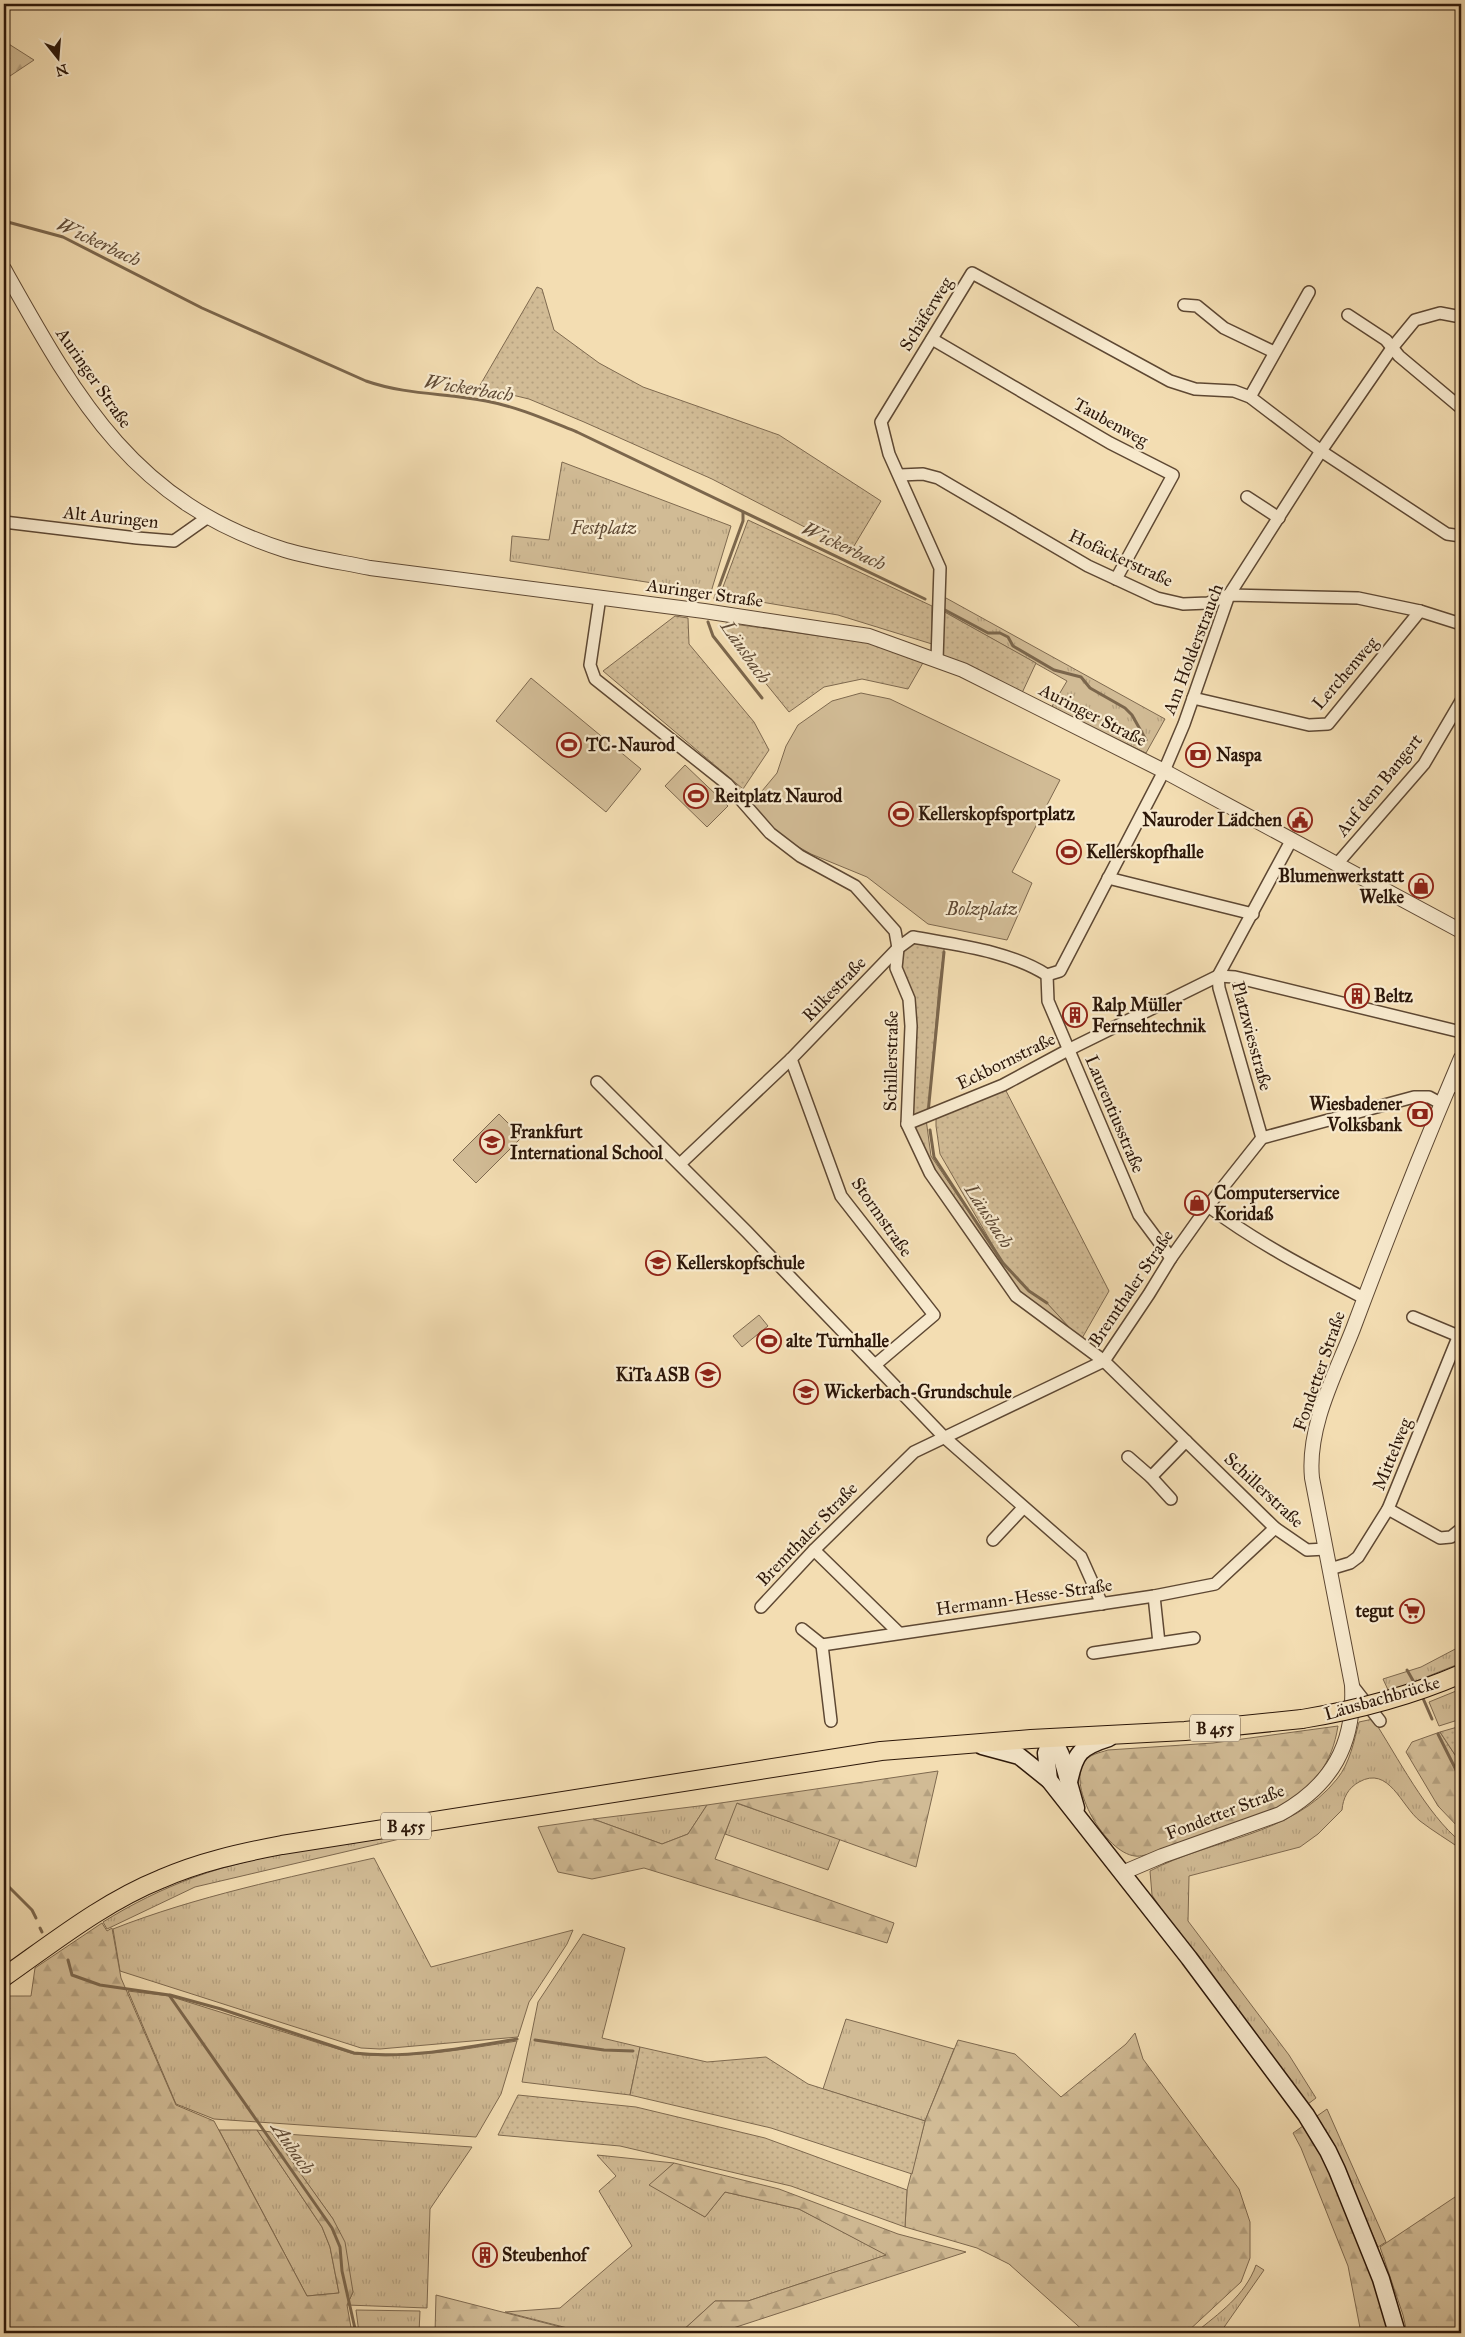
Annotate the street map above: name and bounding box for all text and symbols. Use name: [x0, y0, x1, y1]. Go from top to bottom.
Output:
north arrow: [32, 32, 82, 82]
text: N: [53, 60, 70, 80]
water label: Wickerbach: [53, 213, 145, 271]
street label: Schäferweg: [895, 272, 959, 356]
street label: Auringer Straße: [50, 323, 137, 433]
water label: Wickerbach: [423, 370, 515, 406]
street label: Taubenweg: [1069, 393, 1153, 453]
street label: Alt Auringen: [61, 501, 160, 534]
park label: Festplatz: [570, 517, 637, 540]
water label: Wickerbach: [798, 517, 890, 575]
street label: Hofäckerstraße: [1065, 524, 1177, 592]
street label: Auringer Straße: [644, 574, 765, 613]
street label: Am Holderstrauch: [1158, 581, 1228, 718]
water label: Läusbach: [715, 615, 776, 688]
street label: Lerchenweg: [1307, 632, 1384, 715]
street label: Auringer Straße: [1034, 678, 1150, 752]
street label: Auf dem Bangert: [1330, 729, 1428, 842]
sports icon: TC-Naurod: [556, 732, 582, 758]
place label: TC-Naurod: [585, 734, 676, 756]
bank icon: Naspa: [1185, 742, 1211, 768]
place label: Naspa: [1216, 744, 1262, 767]
sports icon: Reitplatz Naurod: [683, 783, 709, 809]
place label: Reitplatz Naurod: [714, 785, 843, 808]
sports icon: Kellerskopfsportplatz: [888, 801, 914, 827]
place label: Kellerskopfsportplatz: [918, 803, 1075, 826]
public building icon: Nauroder Lädchen: [1287, 807, 1313, 833]
place label: Nauroder Lädchen: [1142, 809, 1282, 831]
sports icon: Kellerskopfhalle: [1056, 839, 1082, 865]
place label: Kellerskopfhalle: [1086, 841, 1204, 864]
place label: Blumenwerkstatt Welke: [1278, 865, 1405, 908]
shop icon: Blumenwerkstatt Welke: [1408, 873, 1434, 899]
park label: Bolzplatz: [945, 898, 1018, 921]
street label: Rilkestraße: [797, 952, 871, 1026]
street label: Platzwiesstraße: [1227, 979, 1277, 1093]
building icon: Beltz: [1344, 983, 1370, 1009]
place label: Beltz: [1374, 985, 1414, 1007]
place label: Ralp Müller Fernsehtechnik: [1092, 994, 1206, 1037]
building icon: Ralp Müller Fernsehtechnik: [1062, 1002, 1088, 1028]
street label: Schillerstraße: [879, 1010, 903, 1112]
street label: Eckbornstraße: [953, 1028, 1059, 1094]
street label: Laurentiusstraße: [1080, 1052, 1150, 1176]
place label: Wiesbadener Volksbank: [1309, 1093, 1403, 1136]
bank icon: Wiesbadener Volksbank: [1407, 1101, 1433, 1127]
place label: Frankfurt International School: [510, 1121, 664, 1164]
school or university icon: Frankfurt International School: [479, 1129, 505, 1155]
street label: Stormstraße: [847, 1173, 917, 1261]
water label: Läusbach: [959, 1179, 1018, 1252]
place label: Computerservice Koridaß: [1214, 1182, 1340, 1225]
shop icon: Computerservice Koridaß: [1184, 1190, 1210, 1216]
street label: Bremthaler Straße: [1084, 1226, 1178, 1350]
school or university icon: Kellerskopfschule: [645, 1250, 671, 1276]
place label: Kellerskopfschule: [676, 1252, 805, 1275]
street label: Fondetter Straße: [1288, 1308, 1350, 1434]
sports icon: alte Turnhalle: [756, 1328, 782, 1354]
place label: alte Turnhalle: [786, 1330, 890, 1352]
school or university icon: KiTa ASB: [695, 1362, 721, 1388]
place label: KiTa ASB: [616, 1364, 690, 1386]
school or university icon: Wickerbach-Grundschule: [793, 1379, 819, 1405]
place label: Wickerbach-Grundschule: [824, 1381, 1012, 1403]
street label: Mittelweg: [1368, 1414, 1418, 1494]
street label: Schillerstraße: [1220, 1448, 1308, 1532]
street label: Bremthaler Straße: [752, 1478, 862, 1590]
street label: Hermann-Hesse-Straße: [934, 1574, 1114, 1620]
supermarket icon: tegut: [1399, 1598, 1425, 1624]
place label: tegut: [1355, 1600, 1395, 1623]
street label: Läusbachbrücke: [1322, 1671, 1442, 1725]
road number: B 455: [1190, 1715, 1240, 1742]
street label: Fondetter Straße: [1162, 1779, 1288, 1845]
road number: B 455: [381, 1812, 431, 1840]
water label: Aubach: [265, 2115, 319, 2179]
building icon: Steubenhof: [472, 2242, 498, 2268]
place label: Steubenhof: [502, 2244, 590, 2266]

